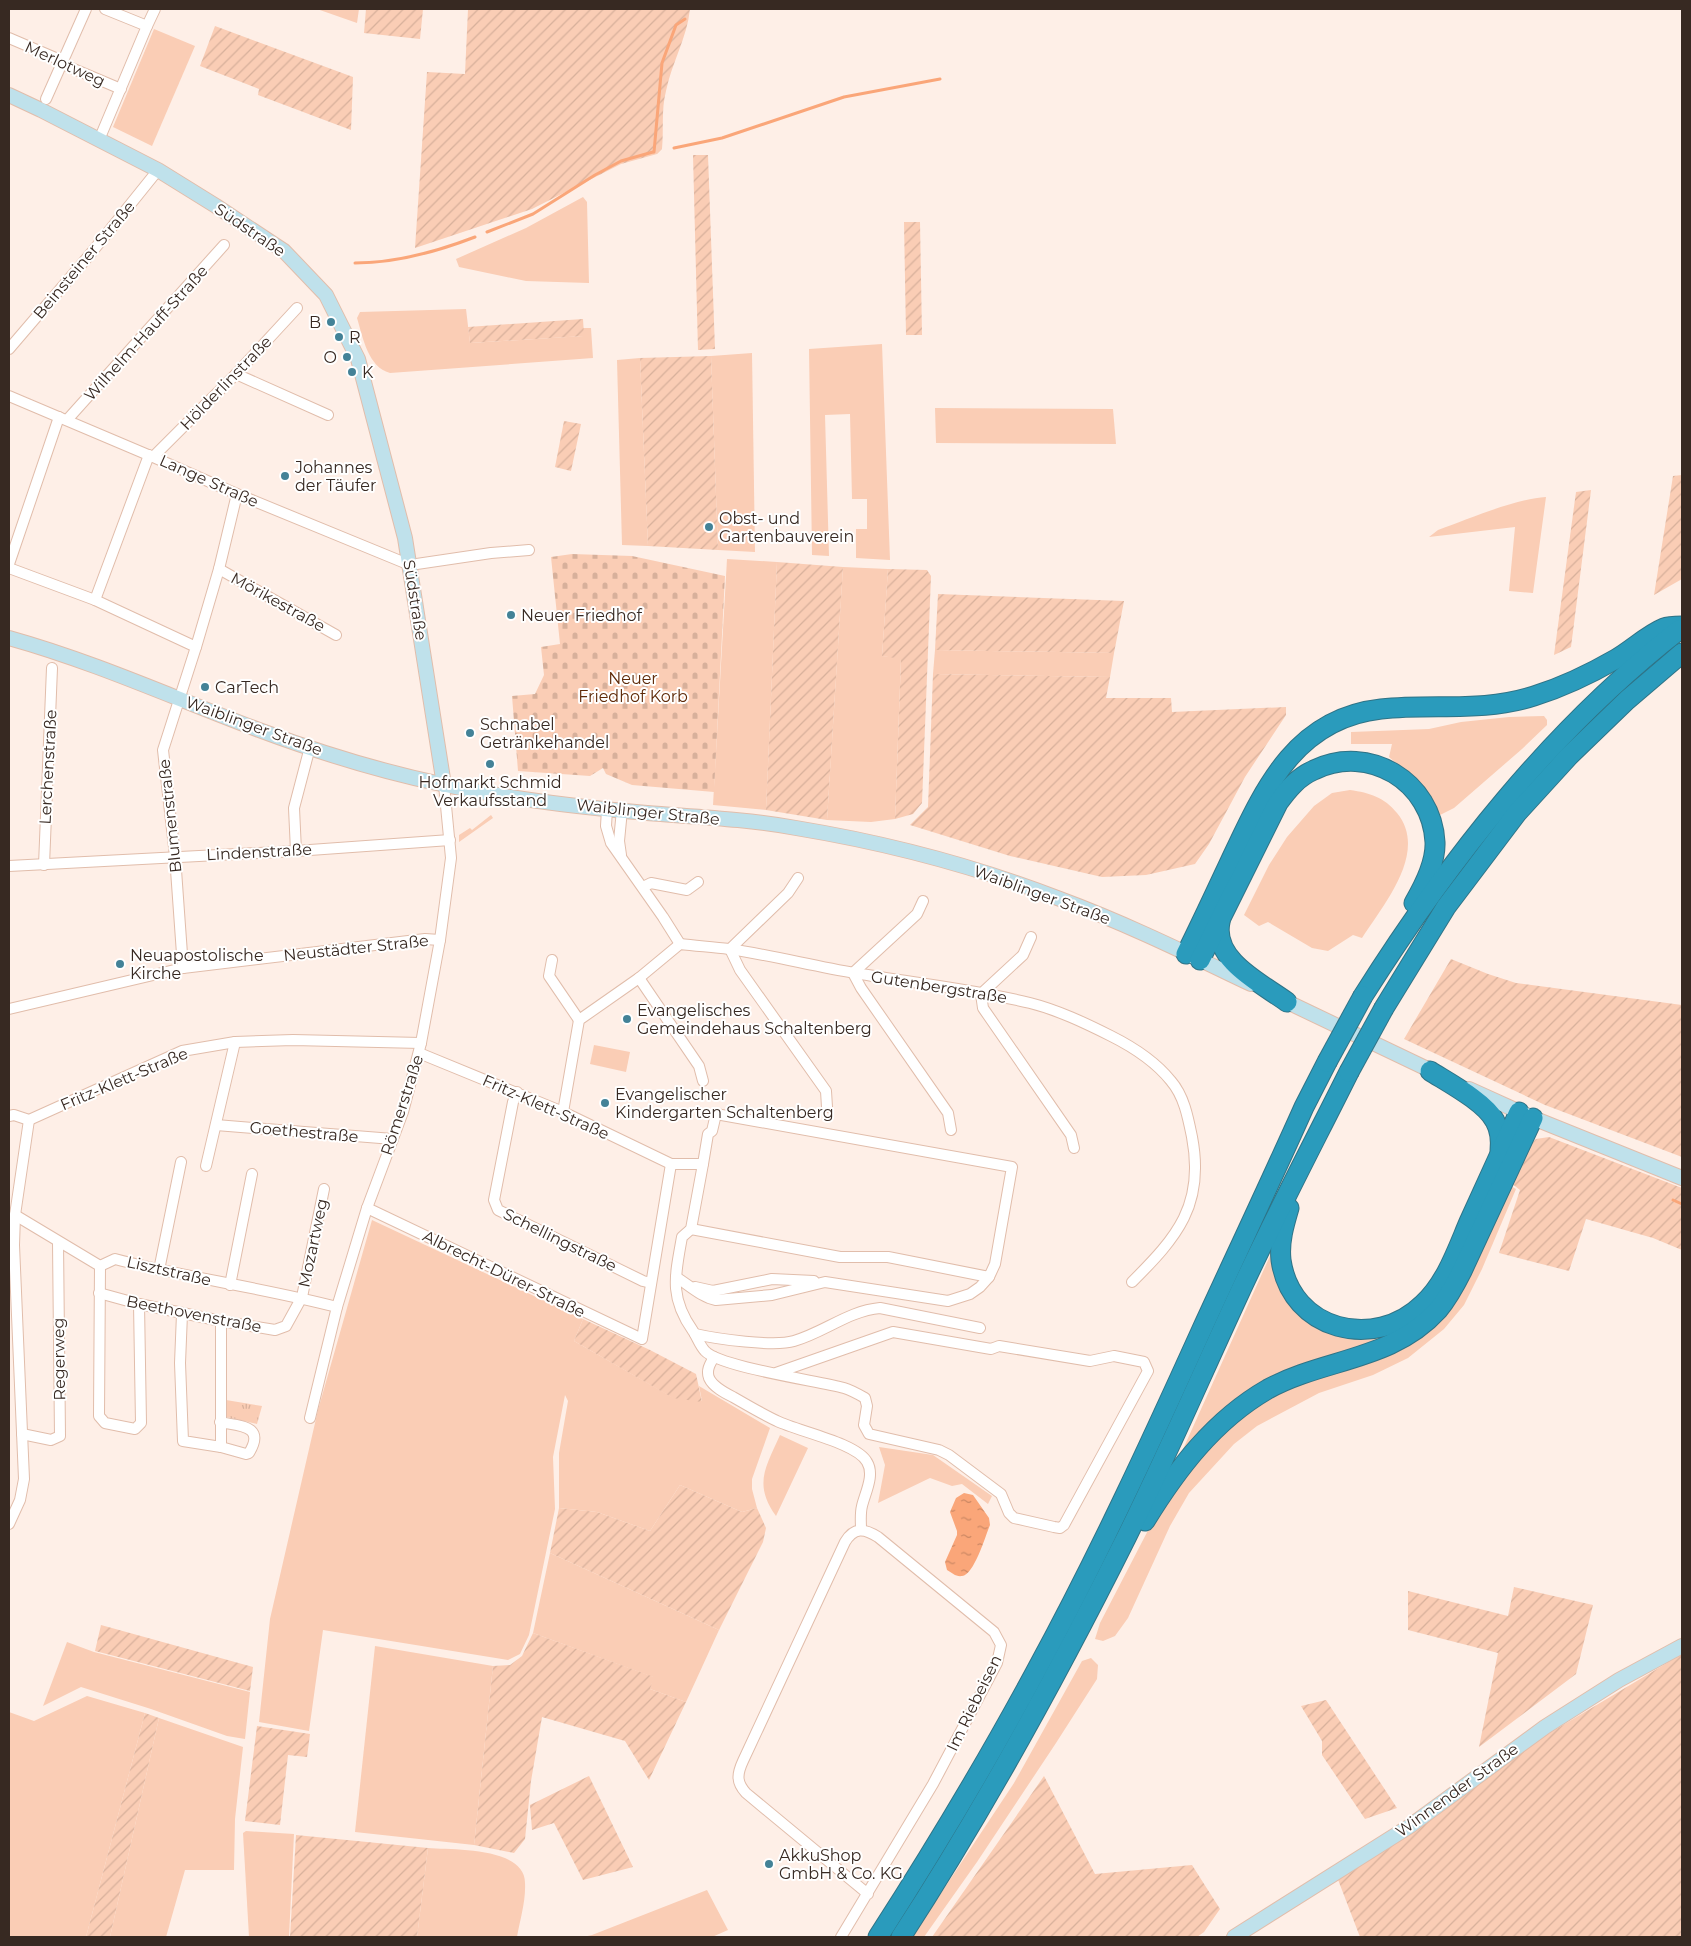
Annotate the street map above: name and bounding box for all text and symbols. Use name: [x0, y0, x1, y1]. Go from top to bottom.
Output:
street label: Merlotweg: [22, 37, 108, 91]
street label: Beinsteiner Straße: [29, 197, 139, 323]
street label: Südstraße: [211, 199, 289, 261]
street label: Wilhelm-Hauff-Straße: [80, 261, 212, 405]
place label: B: [309, 313, 321, 332]
marker: B: [325, 316, 337, 328]
place label: R: [349, 328, 361, 347]
marker: R: [333, 331, 345, 343]
street label: Hölderlinstraße: [176, 332, 276, 434]
place label: O: [324, 348, 337, 367]
marker: O: [341, 351, 353, 363]
place label: K: [362, 363, 374, 382]
marker: K: [346, 366, 358, 378]
street label: Lange Straße: [157, 451, 261, 511]
place label: Johannes der Täufer: [294, 458, 376, 495]
marker: Johannes der Täufer: [279, 470, 291, 482]
place label: Obst- und Gartenbauverein: [719, 509, 854, 546]
marker: Obst- und Gartenbauverein: [703, 521, 715, 533]
street label: Südstraße: [399, 558, 431, 642]
street label: Mörikestraße: [228, 568, 328, 636]
place label: Neuer Friedhof: [521, 606, 643, 625]
marker: Neuer Friedhof: [505, 609, 517, 621]
park label: Neuer Friedhof Korb: [578, 669, 688, 706]
place label: CarTech: [215, 678, 279, 697]
marker: CarTech: [199, 681, 211, 693]
street label: Waiblinger Straße: [183, 692, 325, 760]
street label: Lerchenstraße: [35, 709, 61, 825]
place label: Schnabel Getränkehandel: [480, 715, 609, 752]
marker: Schnabel Getränkehandel: [464, 727, 476, 739]
street label: Blumenstraße: [155, 758, 185, 874]
marker: Hofmarkt Schmid Verkaufsstand: [484, 758, 496, 770]
place label: Hofmarkt Schmid Verkaufsstand: [418, 773, 562, 810]
street label: Waiblinger Straße: [575, 795, 721, 829]
street label: Lindenstraße: [206, 840, 312, 864]
street label: Waiblinger Straße: [971, 861, 1113, 929]
street label: Neustädter Straße: [282, 931, 430, 965]
place label: Neuapostolische Kirche: [130, 946, 264, 983]
marker: Neuapostolische Kirche: [114, 958, 126, 970]
street label: Gutenbergstraße: [870, 967, 1008, 1007]
place label: Evangelisches Gemeindehaus Schaltenberg: [637, 1001, 872, 1038]
marker: Evangelisches Gemeindehaus Schaltenberg: [621, 1013, 633, 1025]
street label: Fritz-Klett-Straße: [57, 1044, 191, 1114]
street label: Römerstraße: [377, 1052, 427, 1158]
street label: Fritz-Klett-Straße: [480, 1071, 612, 1143]
place label: Evangelischer Kindergarten Schaltenberg: [615, 1085, 834, 1122]
marker: Evangelischer Kindergarten Schaltenberg: [599, 1097, 611, 1109]
street label: Goethestraße: [249, 1118, 359, 1146]
street label: Mozartweg: [294, 1197, 332, 1289]
street label: Schellingstraße: [500, 1204, 620, 1276]
street label: Albrecht-Dürer-Straße: [420, 1226, 588, 1322]
street label: Lisztstraße: [125, 1252, 213, 1290]
street label: Beethovenstraße: [125, 1292, 263, 1336]
street label: Regerweg: [49, 1317, 69, 1401]
street label: Im Riebeisen: [943, 1652, 1005, 1754]
street label: Winnender Straße: [1392, 1739, 1522, 1841]
place label: AkkuShop GmbH & Co. KG: [779, 1846, 903, 1883]
marker: AkkuShop GmbH & Co. KG: [763, 1858, 775, 1870]

